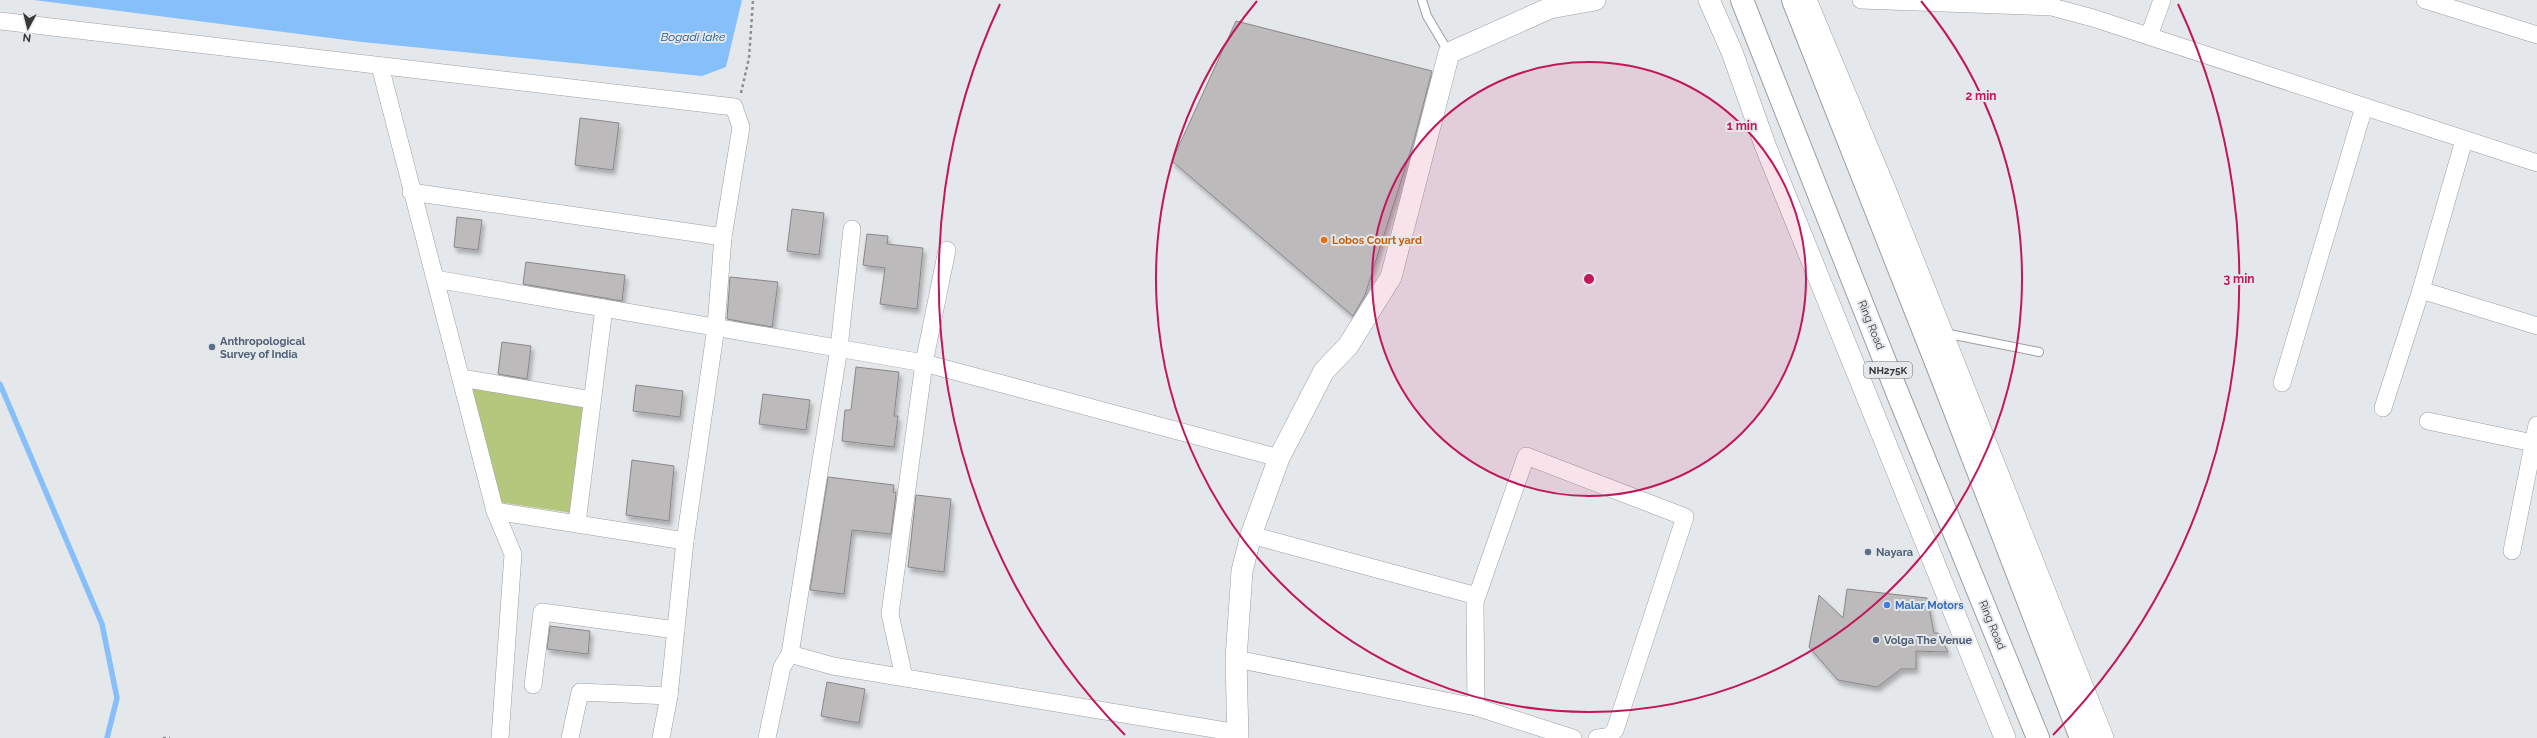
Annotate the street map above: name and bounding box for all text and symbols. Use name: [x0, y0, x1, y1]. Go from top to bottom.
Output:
north arrow: [8, 8, 48, 48]
text: N: [22, 30, 32, 44]
water label: Bogadi lake: [661, 30, 726, 44]
text: 2 min: [1965, 89, 1997, 103]
text: 1 min: [1727, 119, 1757, 133]
place label: Lobos Court yard: [1332, 234, 1422, 247]
marker: Lobos Court yard: [1319, 235, 1329, 245]
centre of rings: [1582, 272, 1596, 286]
text: 3 min: [2223, 272, 2255, 286]
street label: Ring Road: [1855, 298, 1887, 352]
place label: Anthropological Survey of India: [220, 335, 306, 361]
marker: Anthropological Survey of India: [207, 342, 217, 352]
road number: NH275K: [1864, 362, 1912, 378]
place label: Nayara: [1876, 546, 1913, 559]
marker: Nayara: [1863, 547, 1873, 557]
street label: Ring Road: [1976, 598, 2008, 652]
place label: Malar Motors: [1895, 599, 1964, 612]
marker: Malar Motors: [1882, 600, 1892, 610]
place label: Volga The Venue: [1884, 634, 1972, 647]
marker: Volga The Venue: [1871, 635, 1881, 645]

